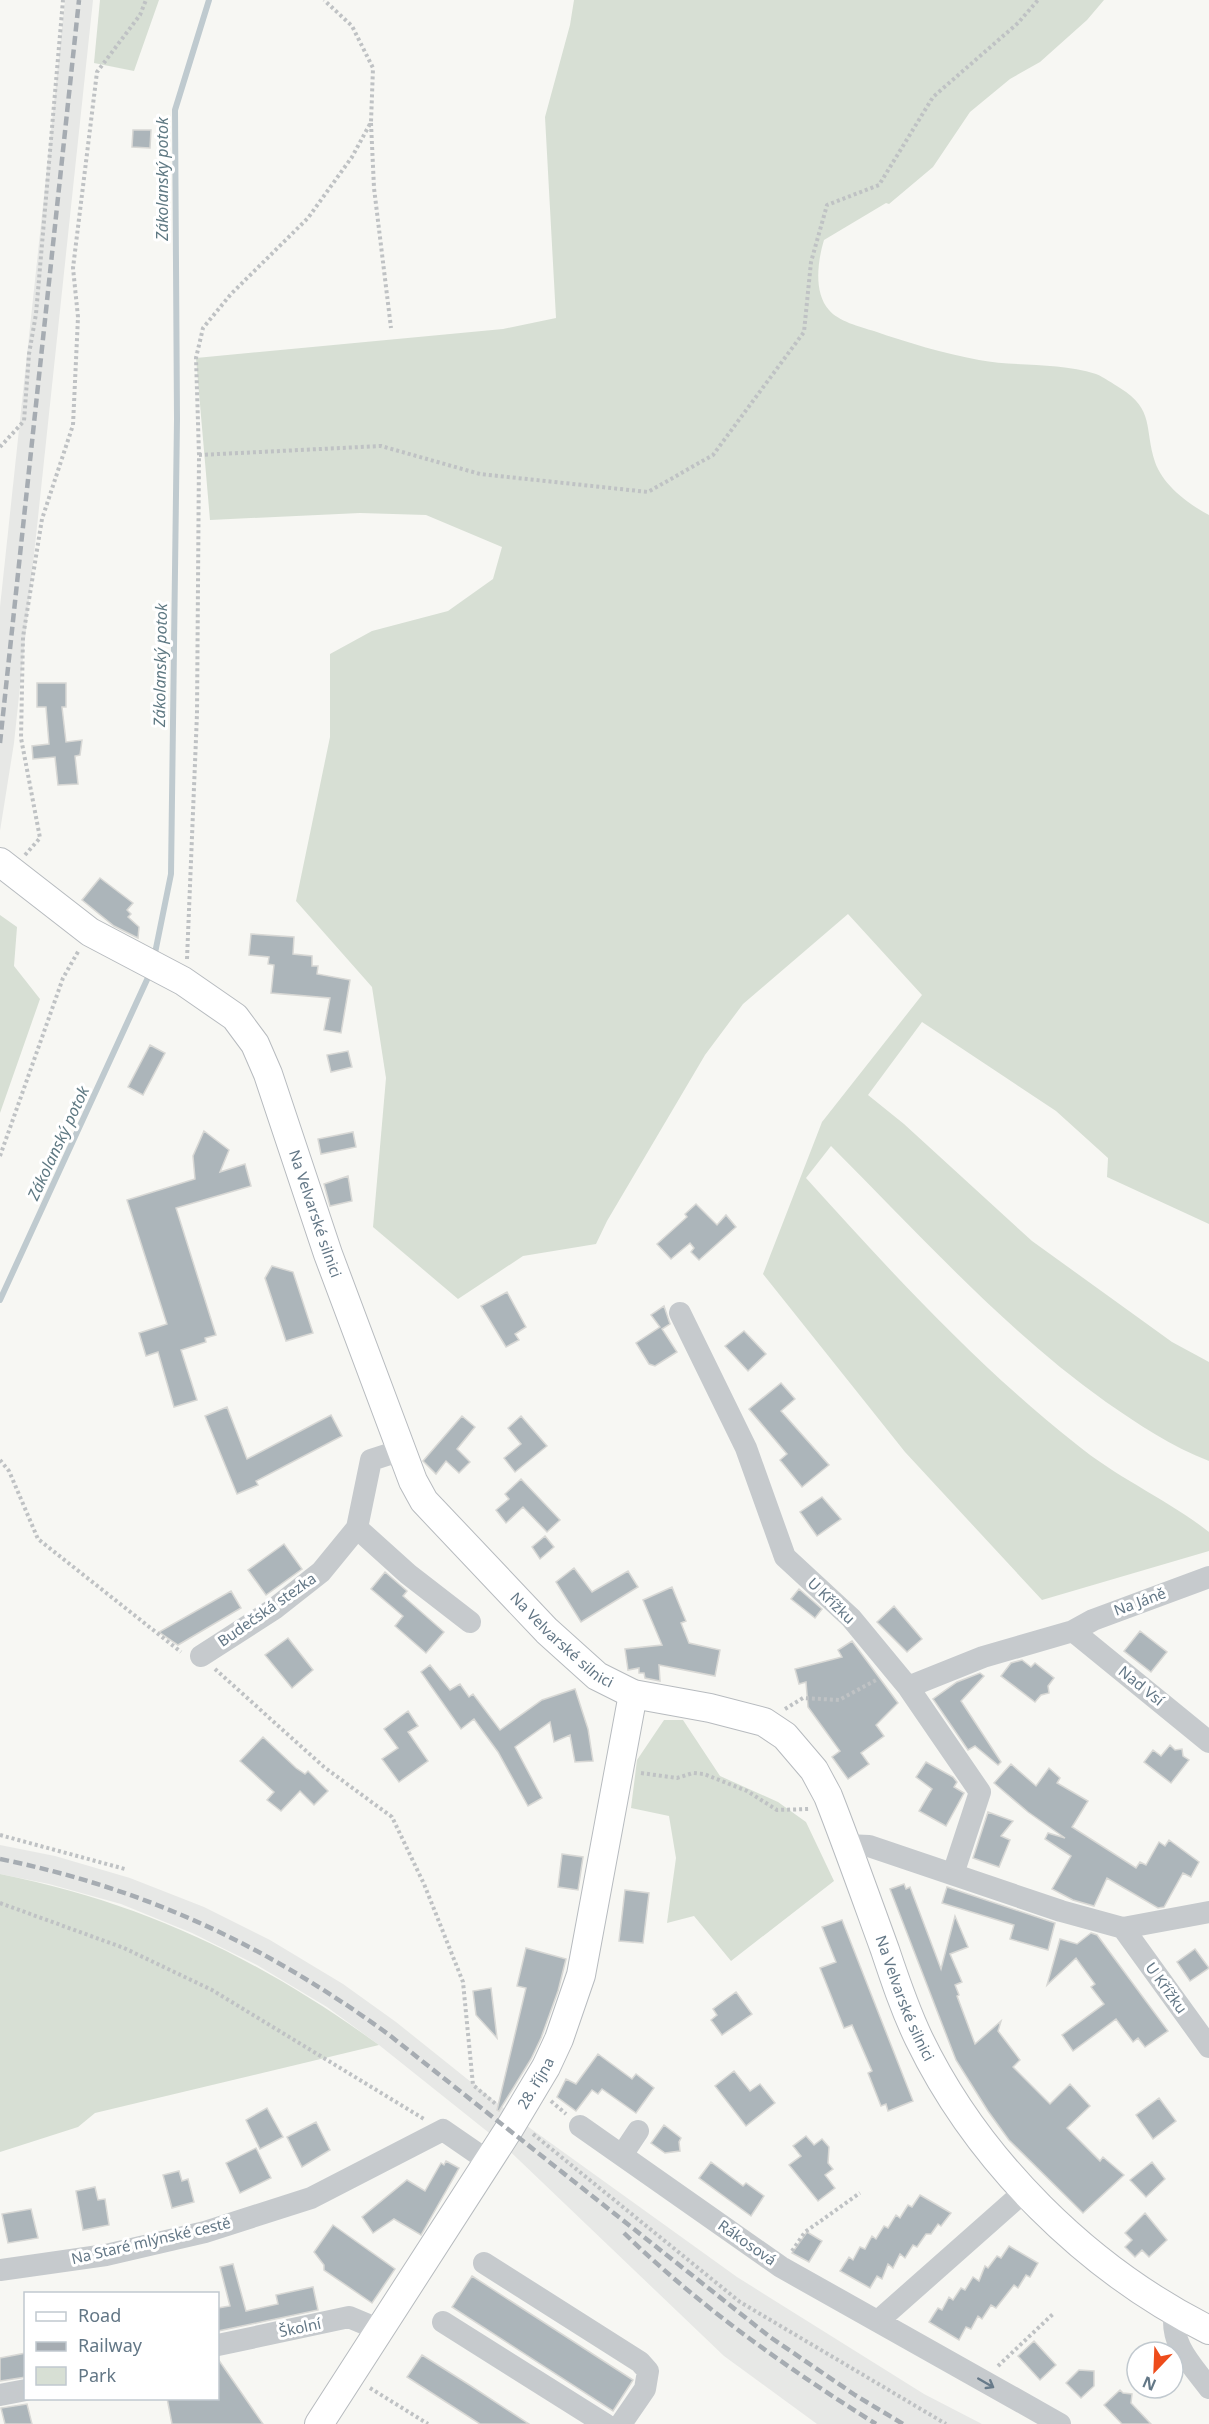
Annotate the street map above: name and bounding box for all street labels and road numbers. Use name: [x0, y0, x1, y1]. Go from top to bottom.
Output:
street label: Na Velvarské silnici: [285, 1147, 347, 1280]
street label: Budečská stezka: [213, 1568, 320, 1651]
street label: U Křížku: [804, 1573, 860, 1628]
street label: Na Jáně: [1111, 1582, 1168, 1620]
street label: Na Velvarské silnici: [506, 1587, 617, 1692]
street label: Nad Vsí: [1115, 1661, 1169, 1710]
street label: Na Velvarské silnici: [871, 1932, 939, 2064]
street label: U Křížku: [1142, 1958, 1192, 2017]
street label: 28. října: [512, 2054, 558, 2112]
street label: Na Staré mlýnské cestě: [69, 2212, 233, 2268]
street label: Rákosová: [714, 2215, 781, 2270]
street label: Školní: [277, 2313, 324, 2341]

